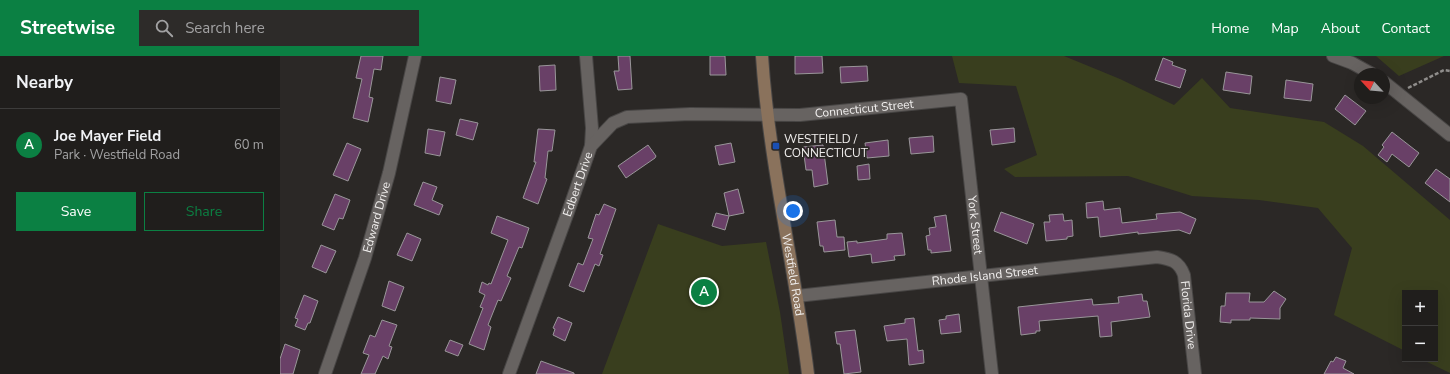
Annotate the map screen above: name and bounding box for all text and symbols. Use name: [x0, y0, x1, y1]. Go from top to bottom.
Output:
search box: [139, 10, 419, 46]
text: Streetwise: [20, 15, 115, 41]
icon: search: [153, 17, 175, 39]
text: Search here: [185, 18, 265, 38]
text: Home: [1211, 19, 1249, 38]
text: Map: [1271, 19, 1299, 38]
text: About: [1321, 19, 1360, 38]
text: Contact: [1382, 19, 1430, 38]
north arrow: [1354, 68, 1390, 104]
text: Nearby: [16, 71, 73, 94]
street label: Connecticut Street: [814, 96, 915, 121]
text: Joe Mayer Field: [54, 126, 161, 146]
place label: WESTFIELD / CONNECTICUT: [784, 131, 869, 161]
text: A: [24, 136, 34, 154]
text: 60 m: [234, 136, 264, 154]
marker: WESTFIELD / CONNECTICUT: [771, 141, 781, 151]
text: Park · Westfield Road: [54, 146, 180, 164]
street label: Edbert Drive: [559, 149, 596, 219]
street label: Edward Drive: [359, 180, 394, 255]
button: Save: [16, 192, 136, 231]
button: Share: [144, 192, 264, 231]
street label: York Street: [964, 194, 987, 256]
your location: [783, 201, 803, 221]
street label: Westfield Road: [778, 232, 808, 317]
street label: Rhode Island Street: [931, 262, 1040, 289]
pin: A: [691, 277, 717, 307]
street label: Florida Drive: [1177, 280, 1200, 350]
map controls: [1402, 290, 1438, 362]
button: +: [1402, 290, 1438, 326]
button: −: [1402, 326, 1438, 362]

